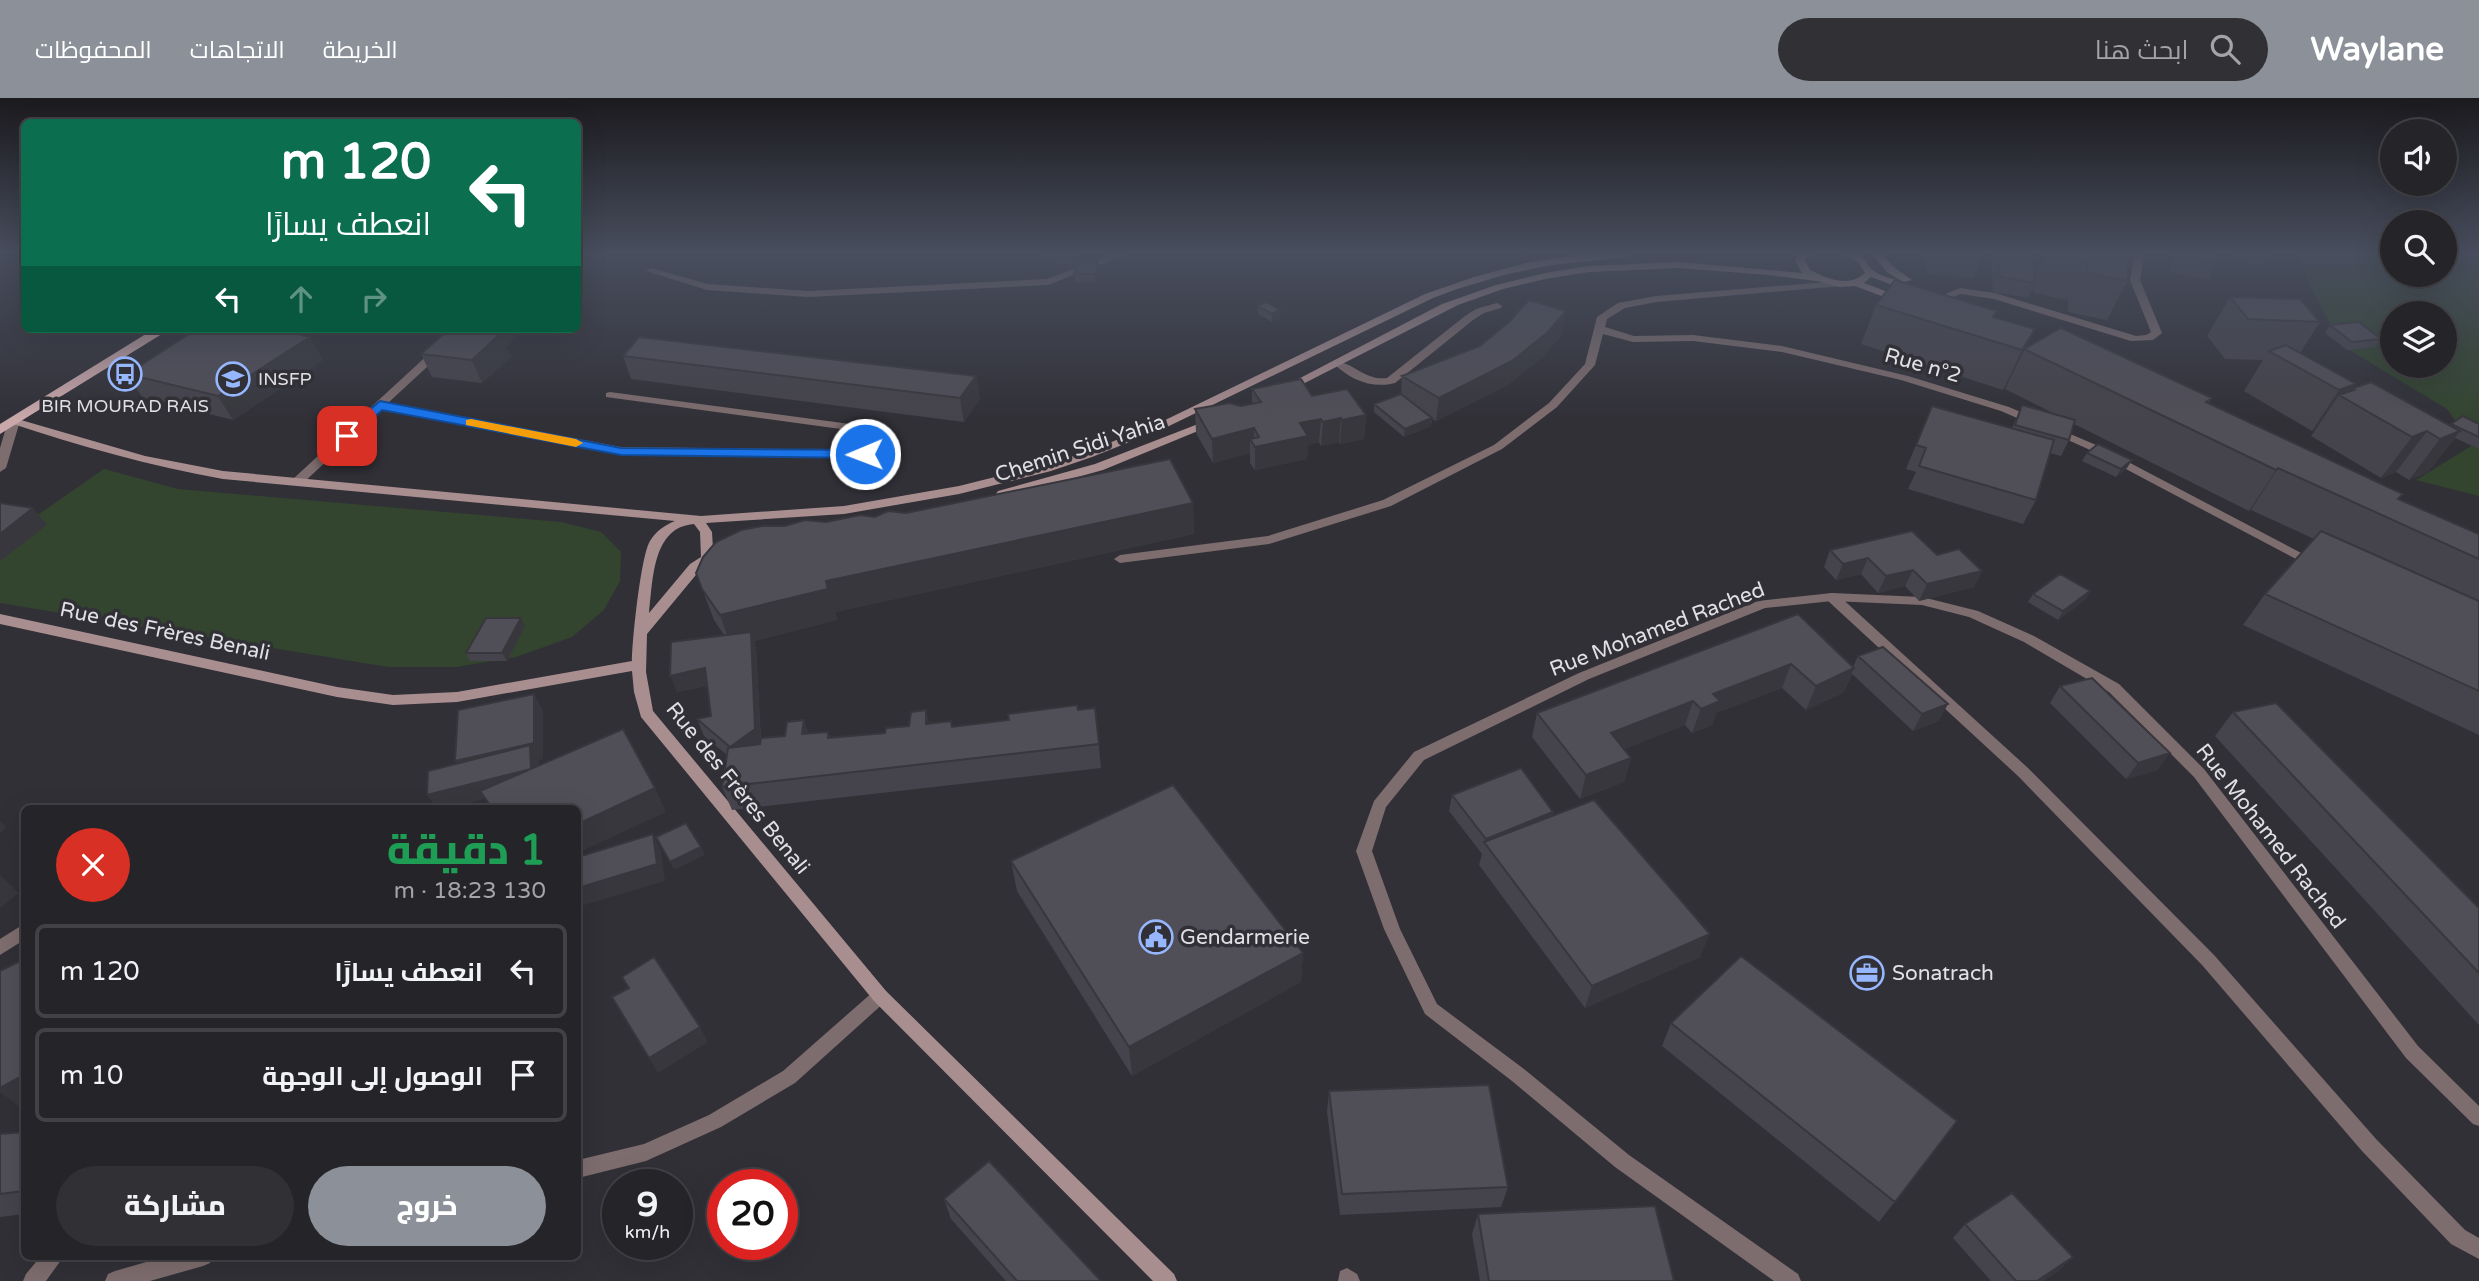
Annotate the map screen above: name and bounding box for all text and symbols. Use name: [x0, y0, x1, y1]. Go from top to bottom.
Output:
search box: [1778, 18, 2268, 81]
icon: search: [2206, 30, 2244, 68]
text: Waylane: [2310, 30, 2444, 69]
text: ابحث هنا: [2095, 35, 2188, 66]
text: المحفوظات: [35, 36, 152, 65]
text: الاتجاهات: [190, 36, 285, 65]
text: الخريطة: [323, 36, 398, 65]
map controls: [2380, 119, 2457, 378]
button: sound: [2380, 119, 2457, 196]
text: 120 m: [281, 133, 431, 192]
icon: left: [455, 147, 546, 238]
text: انعطف يسارًا: [265, 206, 431, 244]
button: search: [2380, 210, 2457, 287]
icon: left: [209, 280, 247, 318]
icon: ahead: [282, 280, 320, 318]
icon: right: [355, 280, 393, 318]
button: layers: [2380, 301, 2457, 378]
street label: Rue n°2: [1882, 343, 1964, 388]
bus stop icon: BIR MOURAD RAIS: [106, 355, 144, 393]
school or university icon: INSFP: [214, 360, 252, 398]
place label: INSFP: [258, 368, 312, 390]
place label: BIR MOURAD RAIS: [41, 395, 209, 417]
pin: [317, 406, 377, 466]
street label: Chemin Sidi Yahia: [992, 409, 1168, 488]
icon: arrive: [328, 417, 366, 455]
position arrow: [828, 417, 902, 491]
street label: Rue Mohamed Rached: [1546, 577, 1768, 682]
street label: Rue des Frères Benali: [58, 597, 272, 666]
street label: Rue des Frères Benali: [661, 697, 815, 879]
street label: Rue Mohamed Rached: [2191, 739, 2351, 934]
text: 1 دقيقة: [387, 825, 546, 876]
button: close: [56, 828, 130, 902]
text: 130 m · 18:23: [394, 877, 546, 905]
public building icon: Gendarmerie: [1137, 918, 1175, 956]
place label: Gendarmerie: [1180, 925, 1310, 950]
icon: left: [504, 952, 542, 990]
office icon: Sonatrach: [1848, 954, 1886, 992]
text: 120 m: [60, 956, 140, 987]
text: انعطف يسارًا: [334, 957, 483, 988]
place label: Sonatrach: [1892, 961, 1994, 986]
icon: arrive: [504, 1056, 542, 1094]
text: 10 m: [60, 1060, 123, 1091]
text: الوصول إلى الوجهة: [262, 1061, 483, 1092]
button: مشاركة: [56, 1166, 294, 1246]
button: خروج: [308, 1166, 546, 1246]
speed limit sign: 20: [707, 1169, 798, 1260]
text: 9: [637, 1184, 658, 1226]
text: km/h: [625, 1221, 670, 1243]

